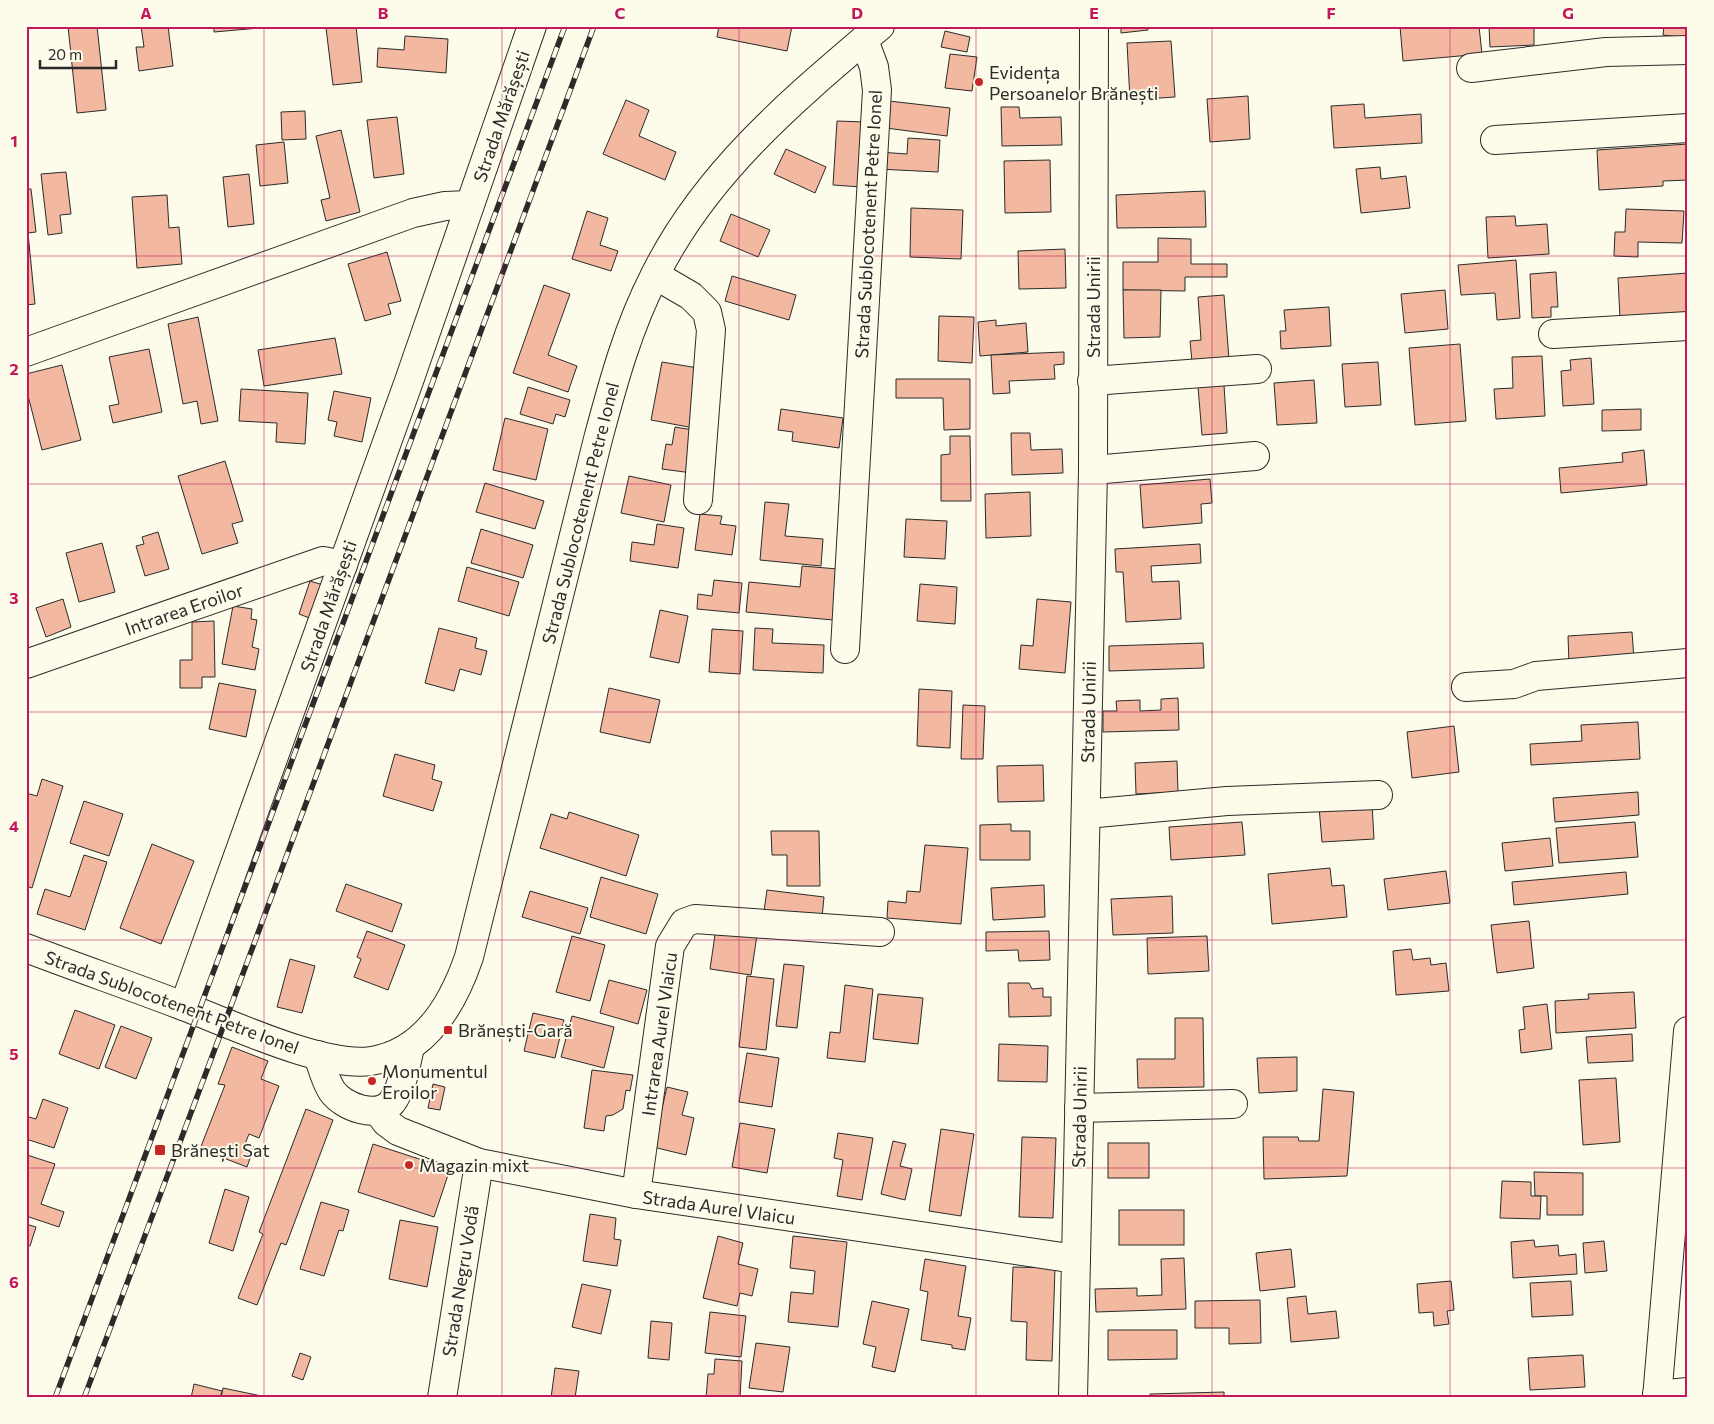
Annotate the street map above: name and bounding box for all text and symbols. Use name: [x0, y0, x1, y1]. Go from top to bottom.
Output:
text: A: [140, 3, 152, 22]
text: B: [378, 3, 389, 22]
text: C: [615, 3, 626, 22]
text: D: [851, 3, 863, 22]
text: E: [1089, 3, 1099, 22]
text: F: [1326, 3, 1336, 22]
text: G: [1562, 3, 1574, 22]
scale bar: [40, 38, 116, 70]
text: 20 m: [48, 45, 82, 63]
street label: Strada Mărășești: [468, 47, 535, 185]
place label: Evidența Persoanelor Brănești: [989, 61, 1158, 105]
marker: Evidența Persoanelor Brănești: [973, 76, 985, 88]
street label: Strada Sublocotenent Petre Ionel: [850, 89, 886, 359]
text: 1: [10, 131, 18, 150]
street label: Strada Unirii: [1082, 256, 1104, 358]
text: 2: [9, 359, 19, 378]
street label: Strada Sublocotenent Petre Ionel: [537, 380, 623, 646]
street label: Strada Mărășești: [295, 537, 362, 675]
street label: Intrarea Eroilor: [122, 578, 246, 640]
text: 3: [9, 588, 19, 607]
street label: Strada Unirii: [1076, 661, 1100, 763]
text: 4: [9, 816, 19, 835]
street label: Strada Sublocotenent Petre Ionel: [42, 946, 302, 1058]
street label: Intrarea Aurel Vlaicu: [637, 951, 681, 1117]
place label: Brănești-Gară: [458, 1019, 572, 1042]
marker: Brănești-Gară: [442, 1024, 454, 1036]
text: 5: [9, 1044, 19, 1063]
place label: Monumentul Eroilor: [382, 1060, 488, 1103]
street label: Strada Unirii: [1067, 1066, 1091, 1168]
marker: Monumentul Eroilor: [366, 1075, 378, 1087]
place label: Brănești Sat: [171, 1139, 270, 1162]
marker: Brănești Sat: [153, 1143, 167, 1157]
place label: Magazin mixt: [419, 1154, 529, 1176]
marker: Magazin mixt: [403, 1159, 415, 1171]
street label: Strada Aurel Vlaicu: [641, 1185, 797, 1229]
street label: Strada Negru Vodă: [437, 1204, 483, 1358]
text: 6: [9, 1272, 19, 1291]

